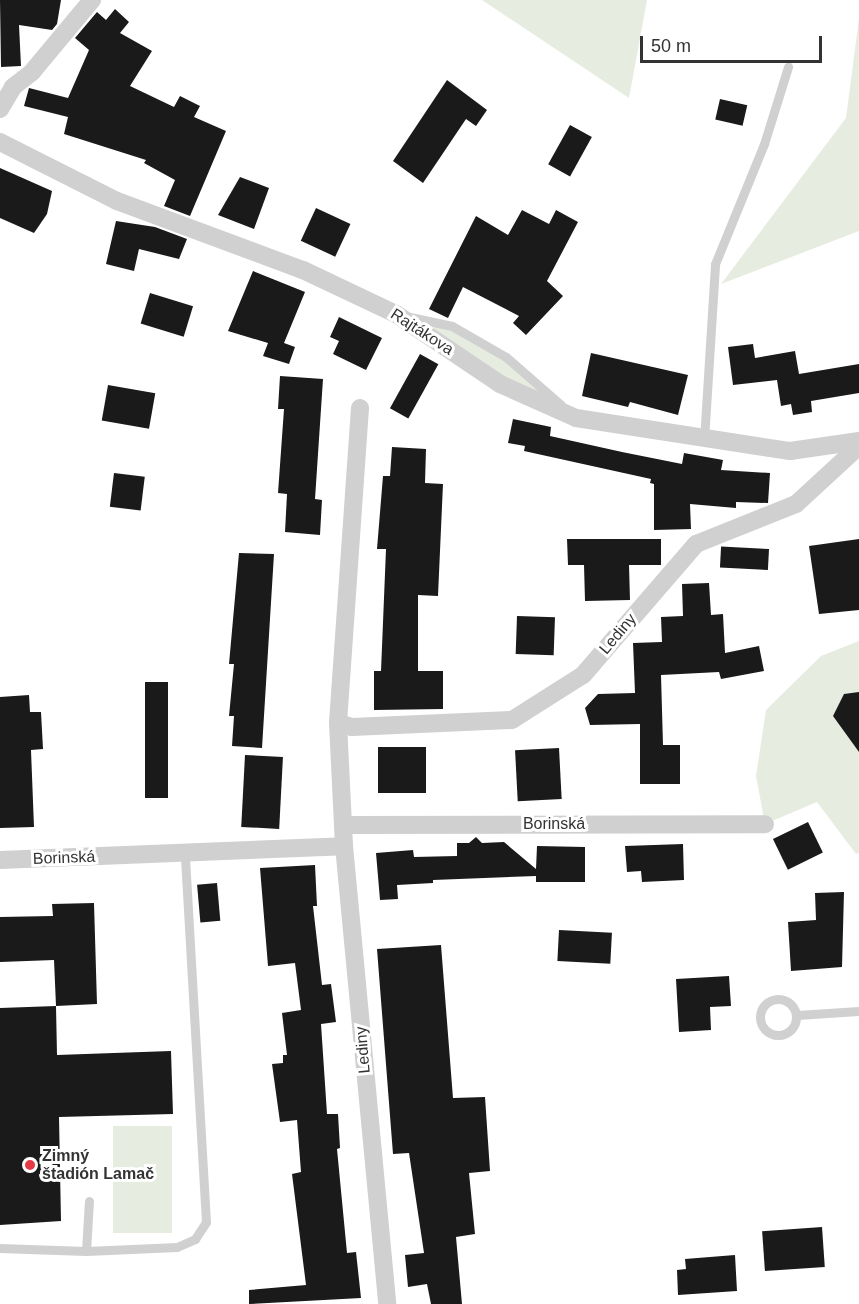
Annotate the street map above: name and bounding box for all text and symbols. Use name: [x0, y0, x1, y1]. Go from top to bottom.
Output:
scale bar: [643, 24, 824, 62]
text: 50 m: [651, 36, 691, 56]
street label: Rajtákova: [387, 305, 457, 359]
street label: Lediny: [595, 610, 641, 658]
street label: Borinská: [523, 814, 585, 834]
street label: Borinská: [33, 847, 95, 869]
street label: Lediny: [351, 1026, 375, 1074]
place label: Zimný štadión Lamač: [42, 1146, 154, 1184]
marker: Zimný štadión Lamač: [23, 1158, 37, 1172]

